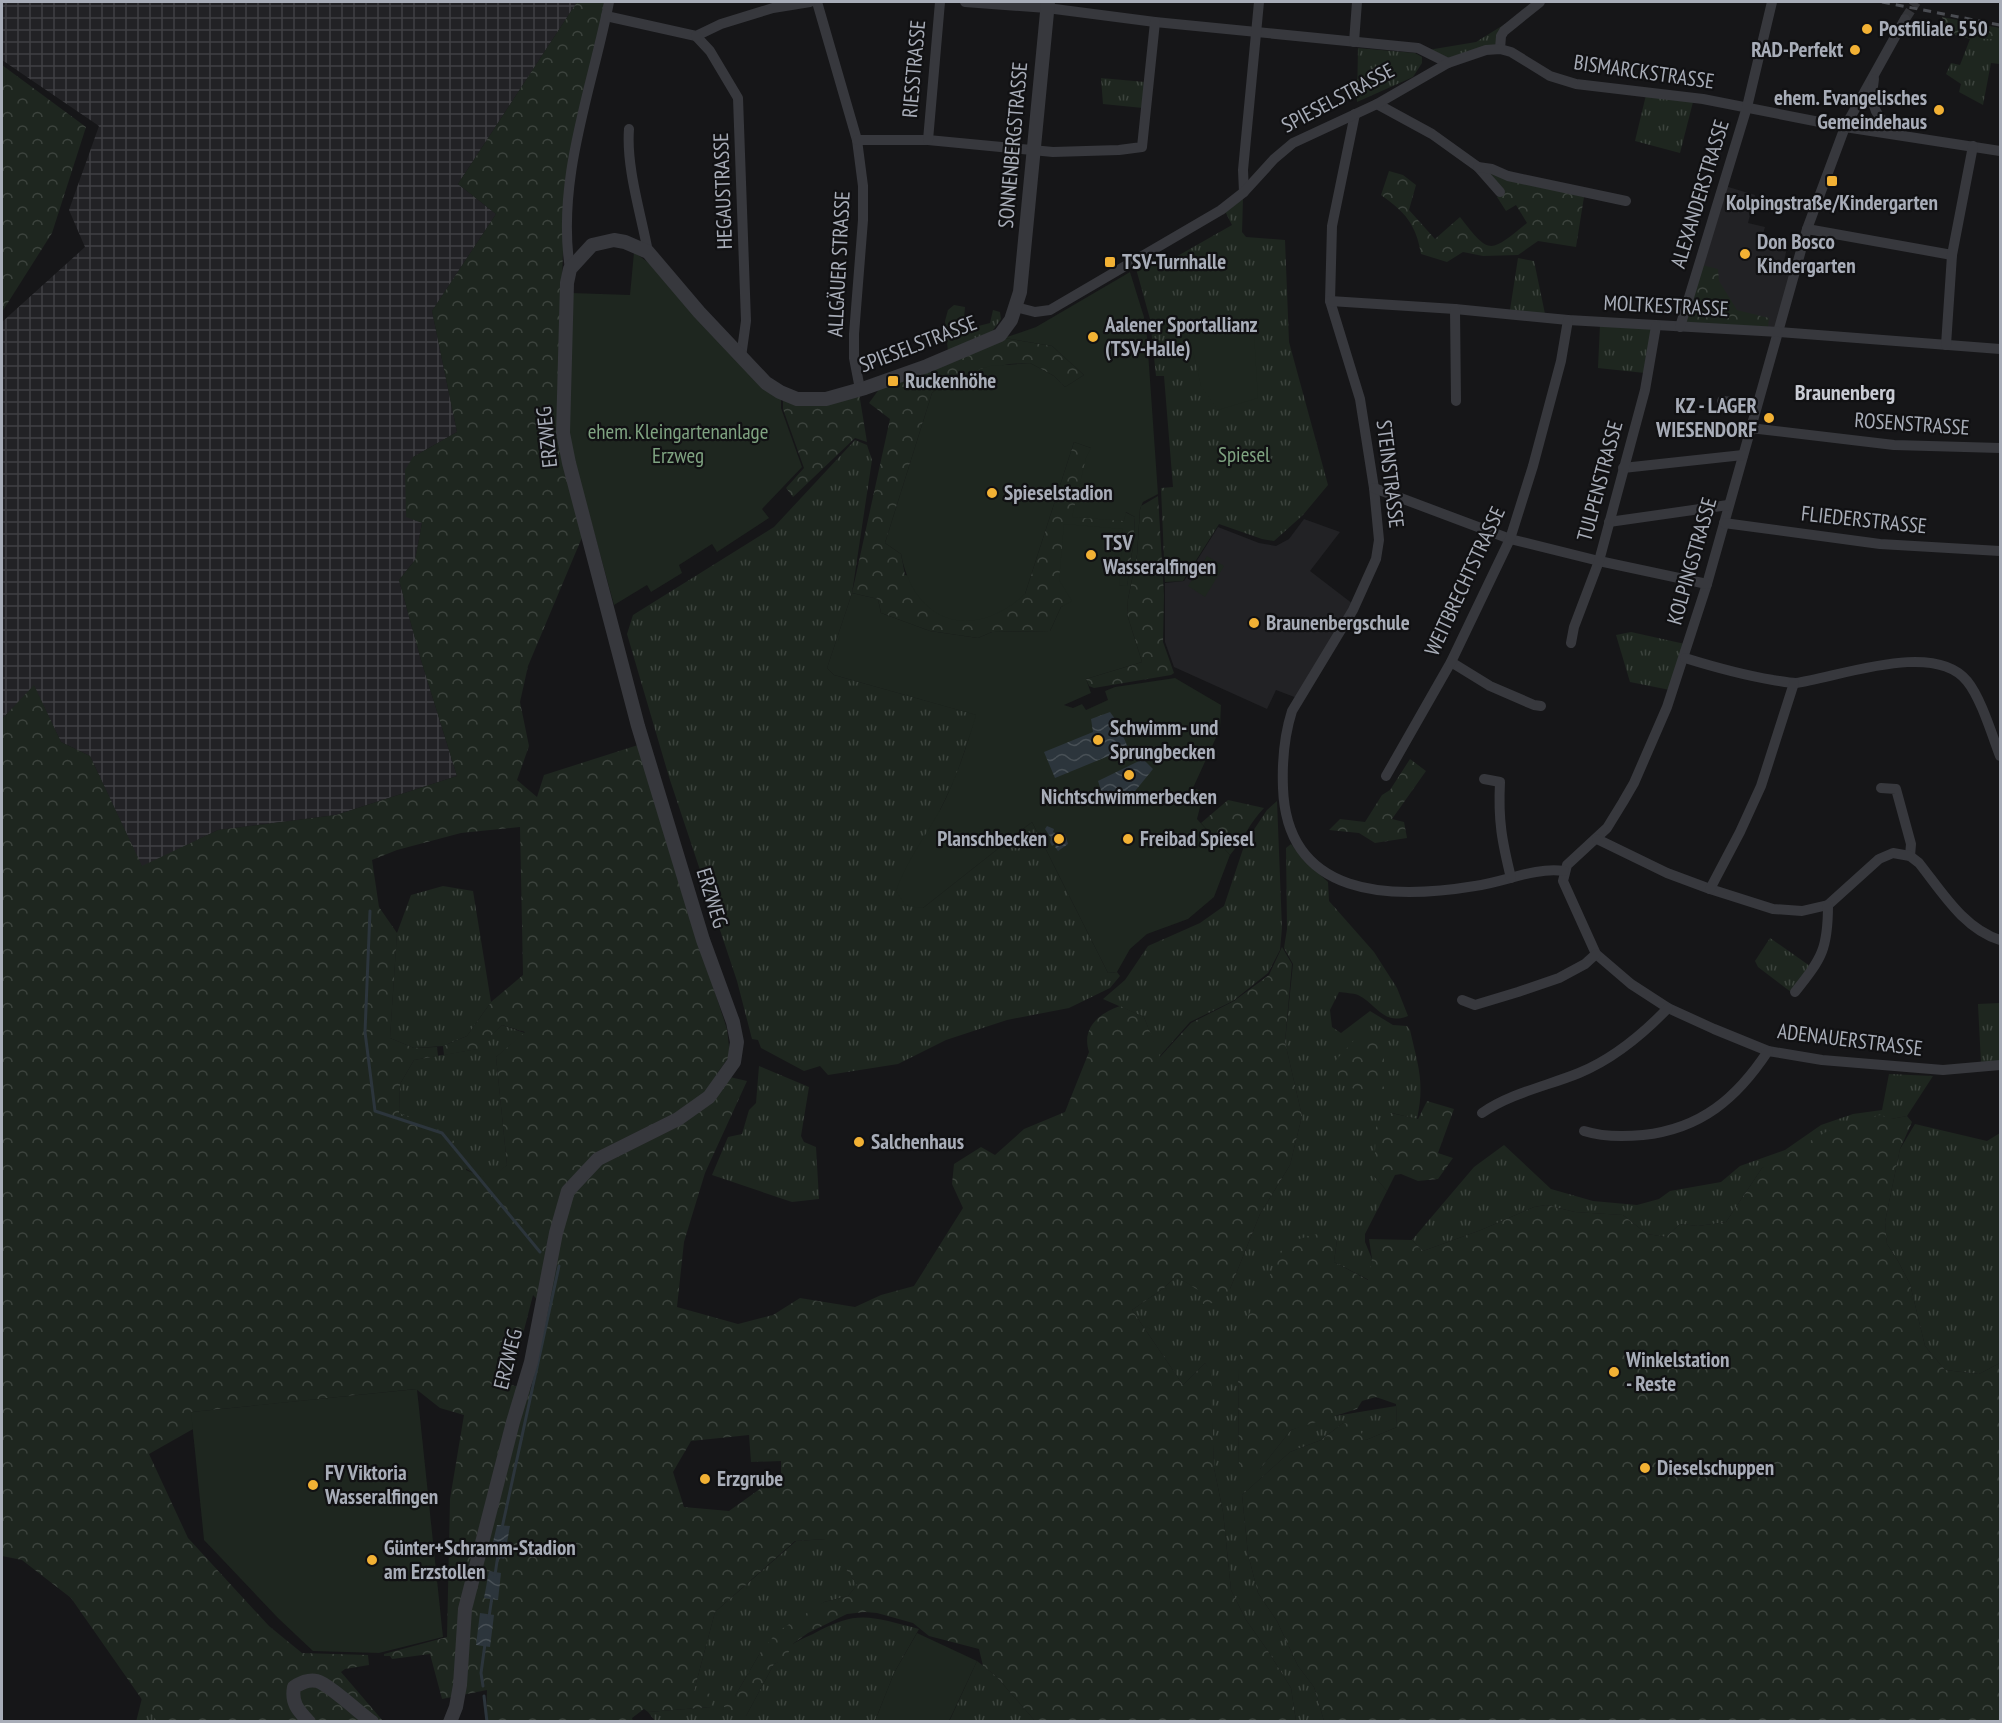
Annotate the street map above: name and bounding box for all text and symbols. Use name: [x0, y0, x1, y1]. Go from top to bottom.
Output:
place label: Postfiliale 550: [1879, 15, 1988, 42]
street label: RIESSTRASSE: [896, 19, 931, 119]
marker: Postfiliale 550: [1860, 22, 1874, 36]
place label: RAD-Perfekt: [1751, 36, 1843, 63]
marker: RAD-Perfekt: [1848, 43, 1862, 57]
street label: BISMARCKSTRASSE: [1572, 48, 1716, 95]
street label: SPIESELSTRASSE: [1277, 57, 1399, 139]
street label: SONNENBERGSTRASSE: [992, 61, 1033, 229]
place label: ehem. Evangelisches Gemeindehaus: [1774, 84, 1927, 135]
marker: ehem. Evangelisches Gemeindehaus: [1932, 103, 1946, 117]
street label: ALEXANDERSTRASSE: [1664, 116, 1735, 271]
street label: HEGAUSTRASSE: [707, 132, 738, 250]
marker: Kolpingstraße/Kindergarten: [1825, 174, 1839, 188]
place label: Kolpingstraße/Kindergarten: [1726, 189, 1938, 216]
street label: ALLGÄUER STRASSE: [821, 190, 856, 337]
place label: Don Bosco Kindergarten: [1757, 228, 1856, 279]
marker: Don Bosco Kindergarten: [1738, 247, 1752, 261]
place label: TSV-Turnhalle: [1122, 248, 1226, 275]
marker: TSV-Turnhalle: [1103, 255, 1117, 269]
street label: MOLTKESTRASSE: [1603, 289, 1729, 322]
street label: SPIESELSTRASSE: [855, 309, 981, 378]
place label: Aalener Sportallianz (TSV-Halle): [1104, 311, 1258, 362]
marker: Aalener Sportallianz (TSV-Halle): [1086, 330, 1100, 344]
place label: Ruckenhöhe: [905, 367, 996, 394]
marker: Ruckenhöhe: [886, 374, 900, 388]
district label: Braunenberg: [1795, 378, 1895, 406]
place label: KZ - LAGER WIESENDORF: [1655, 392, 1757, 443]
street label: ERZWEG: [530, 405, 563, 469]
street label: ROSENSTRASSE: [1854, 406, 1970, 441]
marker: KZ - LAGER WIESENDORF: [1762, 411, 1776, 425]
park label: ehem. Kleingartenanlage Erzweg: [588, 418, 768, 469]
street label: STEINSTRASSE: [1370, 418, 1411, 529]
street label: TULPENSTRASSE: [1570, 418, 1629, 544]
park label: Spiesel: [1218, 441, 1270, 468]
place label: Spieselstadion: [1004, 479, 1113, 506]
marker: Spieselstadion: [985, 486, 999, 500]
street label: KOLPINGSTRASSE: [1660, 494, 1723, 628]
street label: FLIEDERSTRASSE: [1800, 499, 1928, 540]
street label: WEITBRECHTSTRASSE: [1418, 502, 1511, 660]
place label: TSV Wasseralfingen: [1102, 529, 1216, 580]
marker: TSV Wasseralfingen: [1084, 548, 1098, 562]
place label: Braunenbergschule: [1266, 609, 1410, 636]
marker: Braunenbergschule: [1247, 616, 1261, 630]
place label: Schwimm- und Sprungbecken: [1110, 714, 1218, 765]
marker: Schwimm- und Sprungbecken: [1091, 733, 1105, 747]
marker: Nichtschwimmerbecken: [1122, 768, 1136, 782]
place label: Nichtschwimmerbecken: [1041, 783, 1217, 810]
place label: Planschbecken: [937, 825, 1047, 852]
place label: Freibad Spiesel: [1140, 825, 1255, 852]
marker: Planschbecken: [1052, 832, 1066, 846]
marker: Freibad Spiesel: [1121, 832, 1135, 846]
street label: ERZWEG: [691, 865, 734, 931]
street label: ADENAUERSTRASSE: [1776, 1017, 1924, 1062]
place label: Salchenhaus: [871, 1128, 964, 1155]
marker: Salchenhaus: [852, 1135, 866, 1149]
street label: ERZWEG: [487, 1326, 528, 1392]
place label: Winkelstation - Reste: [1625, 1346, 1730, 1397]
marker: Winkelstation - Reste: [1607, 1365, 1621, 1379]
place label: Dieselschuppen: [1657, 1454, 1774, 1481]
place label: FV Viktoria Wasseralfingen: [324, 1459, 438, 1510]
marker: Dieselschuppen: [1638, 1461, 1652, 1475]
place label: Erzgrube: [717, 1465, 783, 1492]
marker: Erzgrube: [698, 1472, 712, 1486]
marker: FV Viktoria Wasseralfingen: [306, 1478, 320, 1492]
place label: Günter+Schramm-Stadion am Erzstollen: [384, 1534, 576, 1585]
marker: Günter+Schramm-Stadion am Erzstollen: [365, 1553, 379, 1567]

